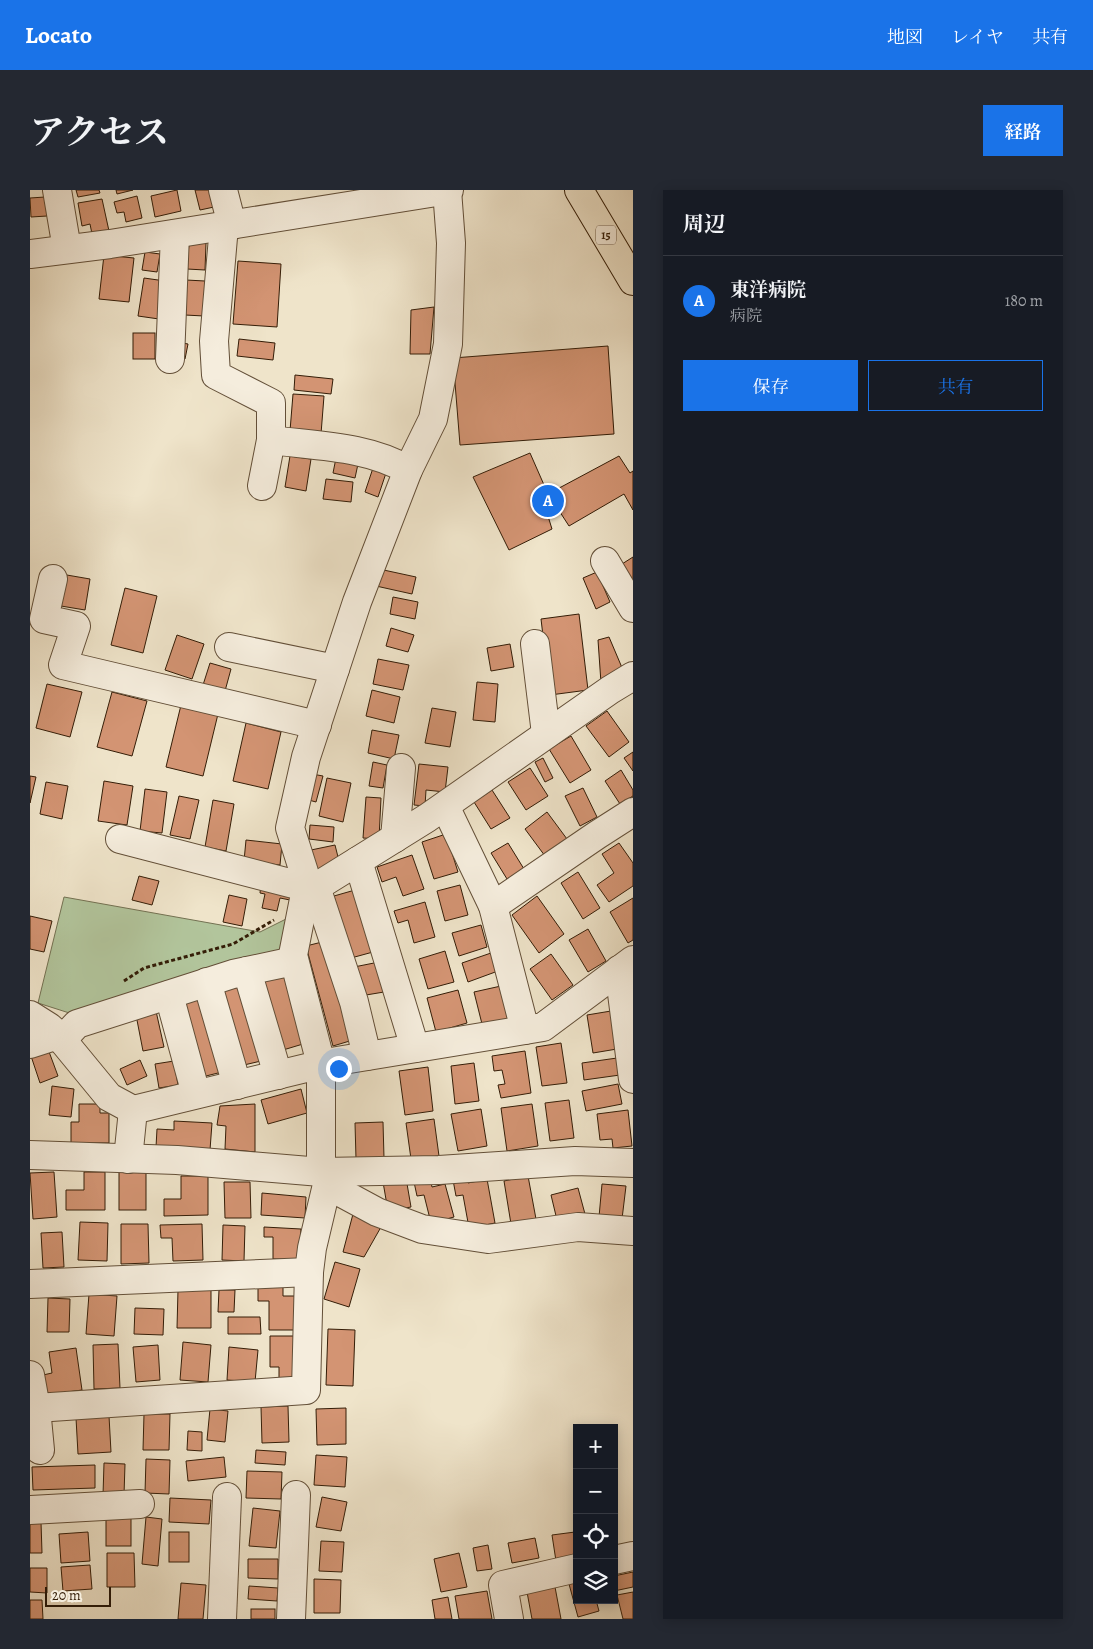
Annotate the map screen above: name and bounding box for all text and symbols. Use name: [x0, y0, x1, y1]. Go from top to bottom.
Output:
text: Locato: [25, 19, 92, 51]
text: 地図: [887, 25, 923, 49]
text: レイヤ: [951, 25, 1004, 49]
text: 共有: [1032, 25, 1068, 49]
button: 経路: [983, 105, 1063, 156]
text: アクセス: [30, 108, 169, 156]
text: 周辺: [683, 210, 725, 238]
road number: 15: [596, 226, 616, 244]
text: 東洋病院: [730, 277, 806, 303]
text: A: [694, 290, 704, 312]
text: 180 m: [1005, 290, 1043, 312]
text: 病院: [730, 305, 762, 327]
button: 保存: [683, 360, 858, 411]
button: 共有: [868, 360, 1043, 411]
pin: A: [532, 482, 564, 520]
your location: [326, 1056, 352, 1082]
map controls: [573, 1424, 618, 1604]
button: +: [573, 1424, 618, 1469]
button: −: [573, 1469, 618, 1514]
button: locate: [573, 1514, 618, 1559]
button: layers: [573, 1559, 618, 1604]
scale bar: [45, 1584, 111, 1607]
text: 20 m: [52, 1586, 81, 1605]

